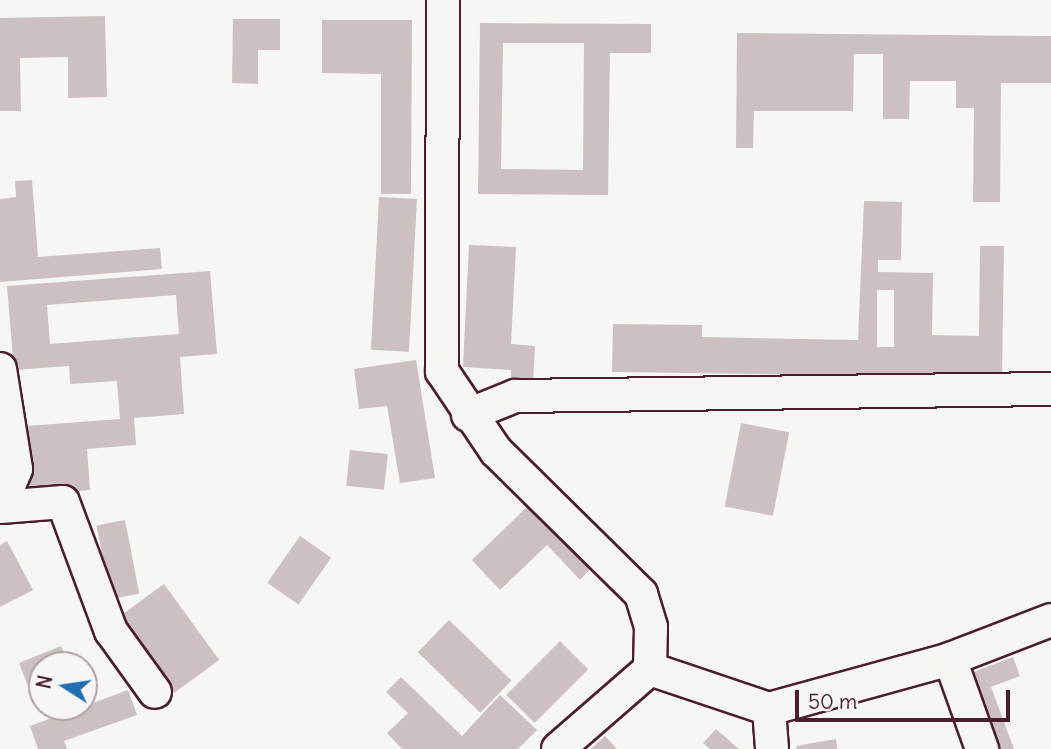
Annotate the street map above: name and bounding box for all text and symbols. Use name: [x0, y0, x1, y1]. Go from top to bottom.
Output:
north arrow: [28, 651, 98, 721]
text: N: [31, 673, 58, 691]
scale bar: [799, 676, 1014, 720]
text: 50 m: [808, 688, 857, 715]

